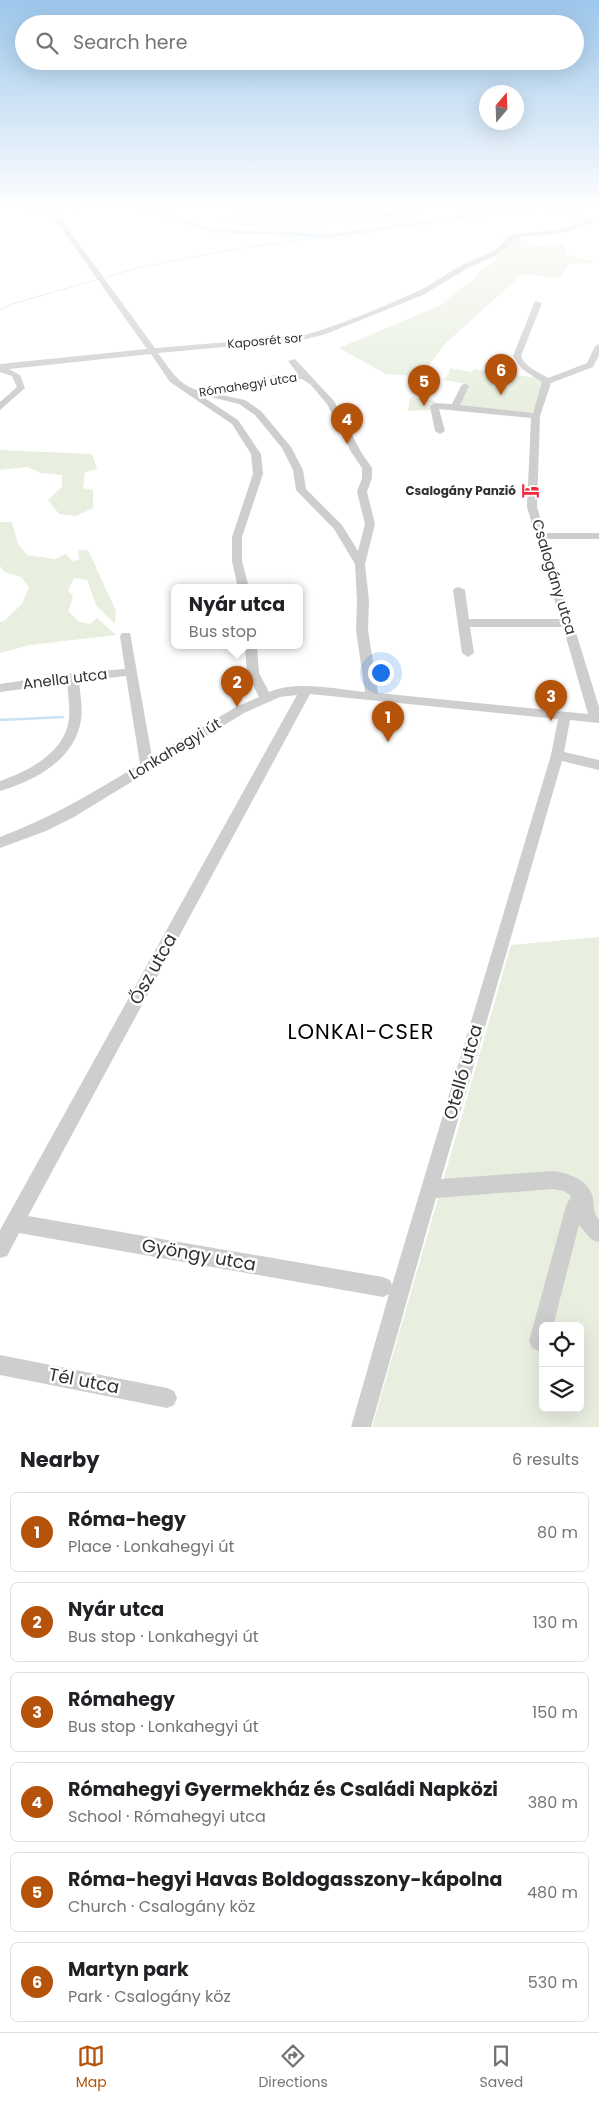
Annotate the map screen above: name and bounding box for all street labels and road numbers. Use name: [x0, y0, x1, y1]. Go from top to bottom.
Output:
street label: Kaposrét sor: [227, 329, 304, 352]
street label: Rómahegyi utca: [198, 368, 298, 401]
street label: Csalogány utca: [527, 517, 582, 637]
street label: Anella utca: [22, 663, 108, 694]
street label: Lonkahegyi út: [125, 713, 225, 784]
street label: Ősz utca: [123, 929, 182, 1009]
street label: Otelló utca: [437, 1021, 488, 1123]
street label: Gyöngy utca: [140, 1232, 258, 1277]
street label: Tél utca: [47, 1361, 121, 1400]

